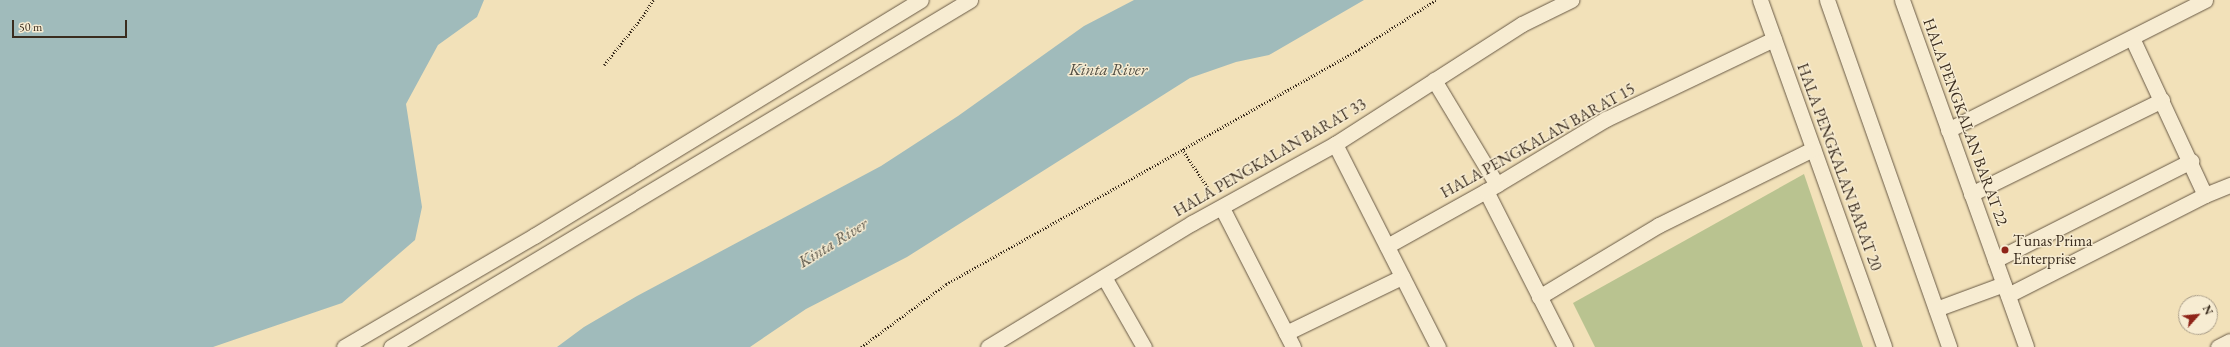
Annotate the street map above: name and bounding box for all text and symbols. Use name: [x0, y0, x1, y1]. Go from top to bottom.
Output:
scale bar: [14, 12, 129, 38]
street label: HALA PENGKALAN BARAT 22: [1918, 16, 2012, 228]
text: 50 m: [19, 19, 42, 35]
water label: Kinta River: [1069, 60, 1147, 80]
street label: HALA PENGKALAN BARAT 20: [1792, 61, 1886, 273]
street label: HALA PENGKALAN BARAT 15: [1437, 79, 1639, 203]
street label: HALA PENGKALAN BARAT 33: [1170, 95, 1370, 221]
water label: Kinta River: [794, 214, 872, 272]
place label: Tunas Prima Enterprise: [2013, 231, 2092, 269]
marker: Tunas Prima Enterprise: [2000, 245, 2010, 255]
north arrow: [2178, 295, 2218, 335]
text: N: [2200, 303, 2216, 317]

